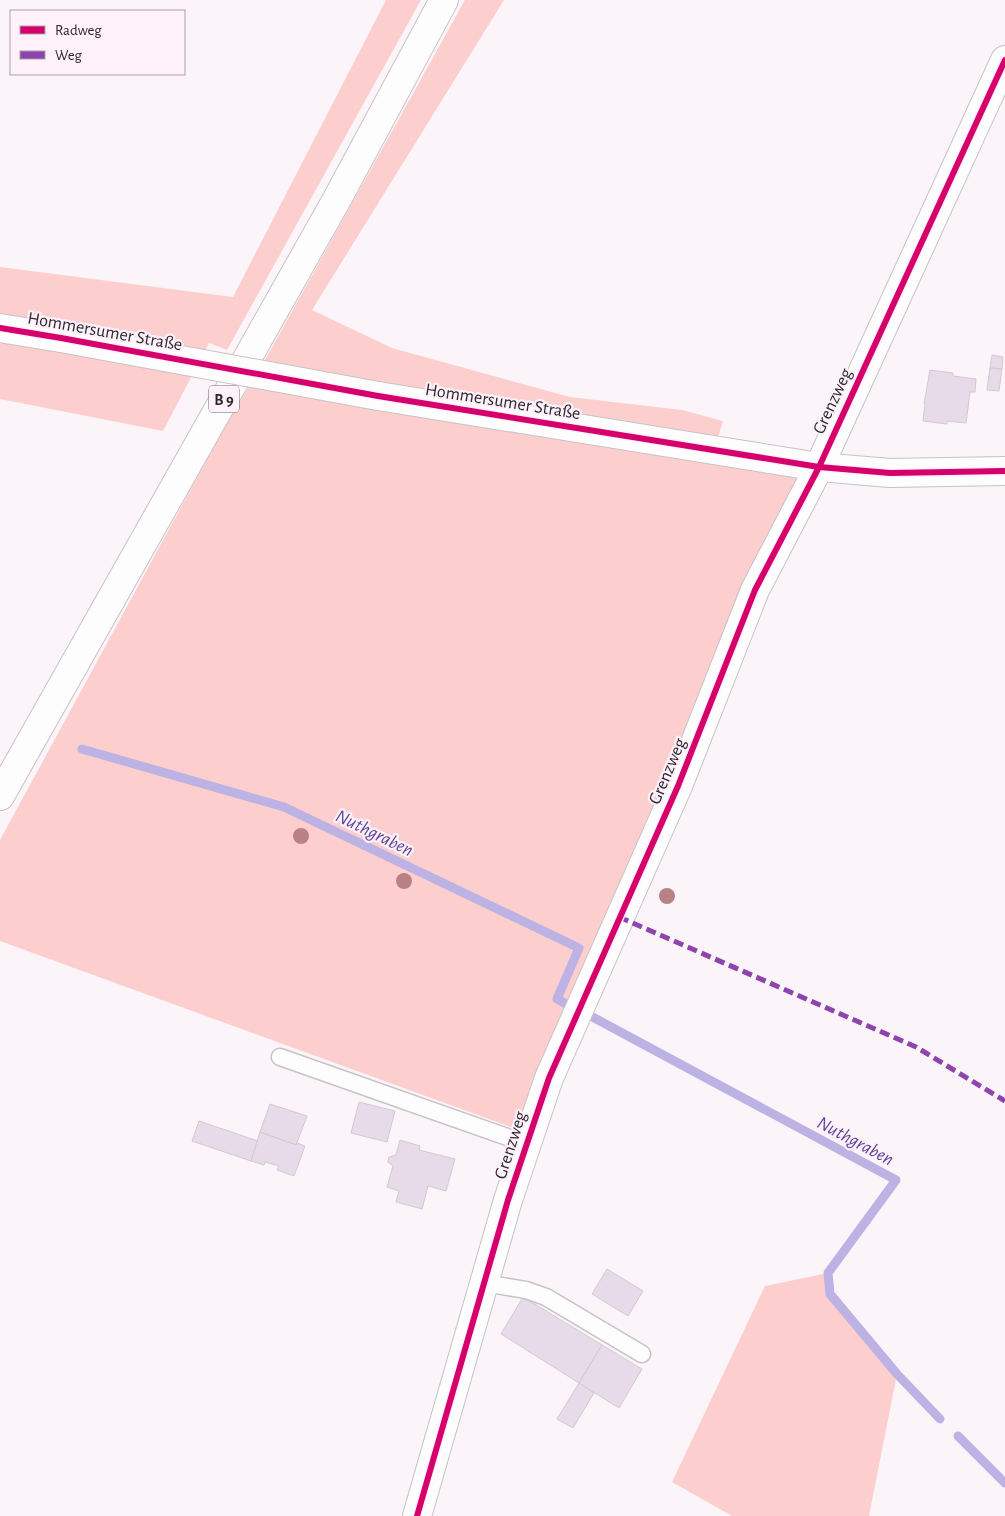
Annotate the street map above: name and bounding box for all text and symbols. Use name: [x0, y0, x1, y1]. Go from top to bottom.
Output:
legend: [10, 10, 185, 75]
text: Radweg: [55, 23, 102, 38]
text: Weg: [55, 48, 83, 63]
street label: Hommersumer Straße: [26, 309, 184, 354]
street label: Grenzweg: [810, 366, 856, 437]
street label: Hommersumer Straße: [424, 381, 582, 423]
road number: B 9: [209, 386, 239, 412]
street label: Grenzweg: [646, 735, 690, 807]
water label: Nuthgraben: [333, 806, 416, 860]
street label: Grenzweg: [492, 1109, 530, 1181]
water label: Nuthgraben: [814, 1113, 897, 1169]

